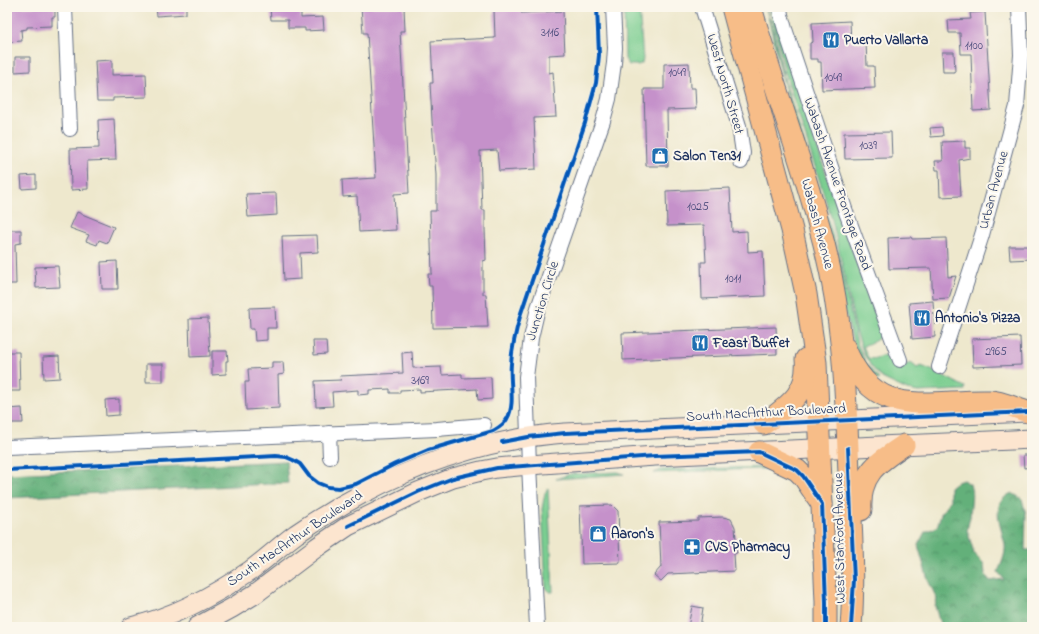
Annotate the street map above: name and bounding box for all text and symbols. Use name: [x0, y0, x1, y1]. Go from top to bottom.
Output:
house number: 3116: [541, 24, 560, 42]
restaurant icon: Puerto Vallarta: [821, 30, 841, 50]
place label: Puerto Vallarta: [844, 30, 929, 51]
street label: West North Street: [701, 31, 749, 137]
house number: 1100: [965, 37, 983, 55]
house number: 1049: [668, 64, 686, 82]
house number: 1049: [824, 69, 842, 87]
street label: Wabash Avenue Frontage Road: [800, 96, 874, 272]
house number: 1039: [859, 137, 877, 155]
shop icon: Salon Ten31: [650, 146, 670, 166]
place label: Salon Ten31: [673, 146, 742, 167]
street label: Urban Avenue: [973, 148, 1015, 232]
street label: Wabash Avenue: [797, 177, 837, 271]
house number: 1025: [687, 198, 709, 216]
street label: Junction Circle: [521, 258, 565, 343]
house number: 1011: [725, 270, 741, 288]
restaurant icon: Antonio's Pizza: [912, 308, 932, 328]
place label: Antonio's Pizza: [935, 308, 1021, 329]
restaurant icon: Feast Buffet: [690, 333, 710, 353]
place label: Feast Buffet: [712, 333, 790, 354]
house number: 2965: [985, 343, 1007, 361]
house number: 3169: [411, 372, 429, 390]
street label: South MacArthur Boulevard: [686, 398, 847, 428]
street label: West Stanford Avenue: [828, 472, 852, 604]
street label: South MacArthur Boulevard: [223, 486, 367, 592]
shop icon: Aaron's: [588, 524, 608, 544]
place label: Aaron's: [611, 524, 654, 545]
pharmacy icon: CVS Pharmacy: [682, 537, 702, 557]
place label: CVS Pharmacy: [705, 537, 790, 560]

